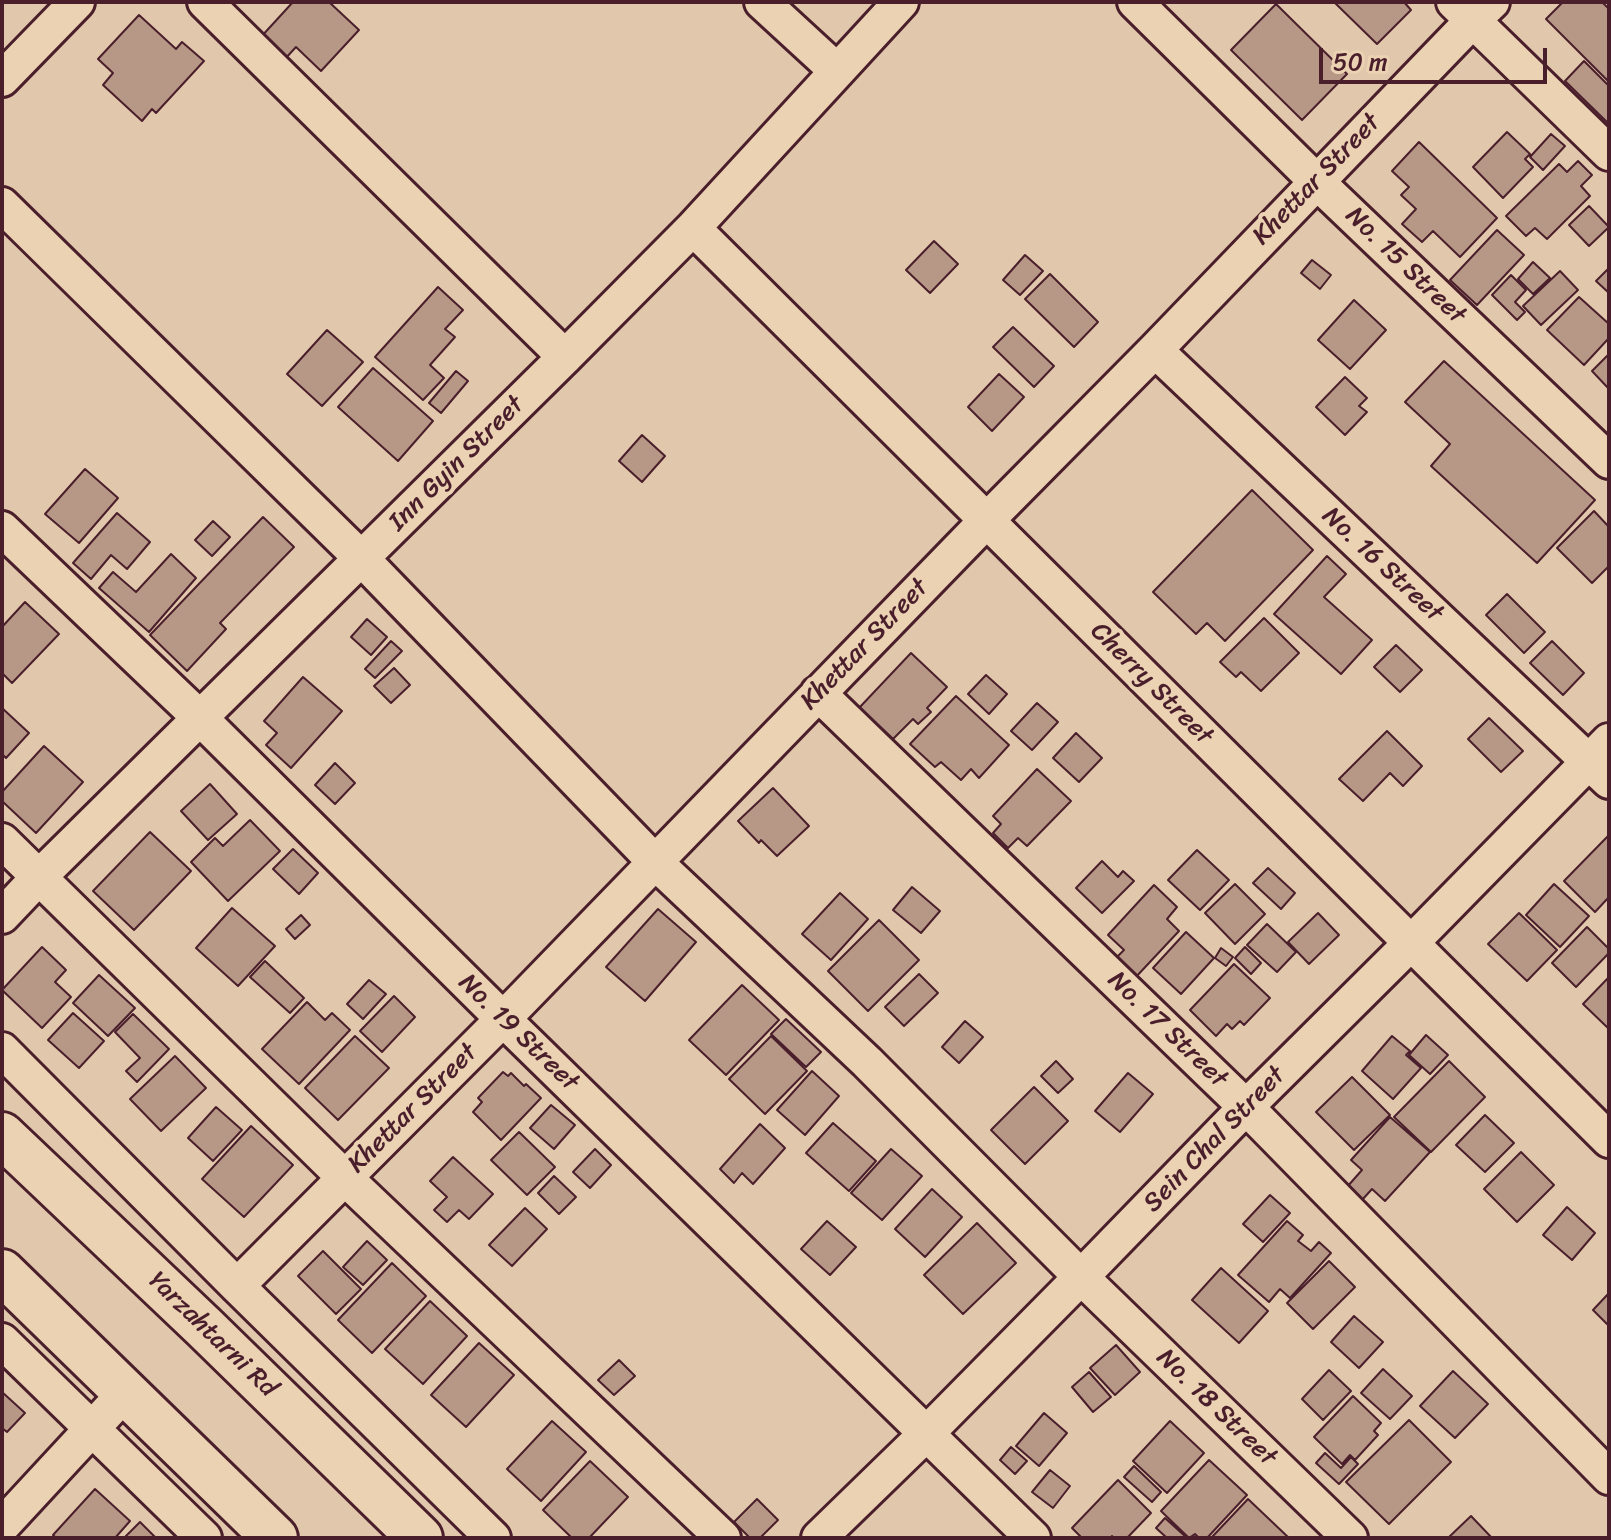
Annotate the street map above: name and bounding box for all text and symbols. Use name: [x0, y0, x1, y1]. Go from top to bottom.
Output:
scale bar: [1323, 32, 1551, 82]
text: 50 m: [1333, 41, 1388, 83]
street label: Khettar Street: [1247, 108, 1387, 252]
street label: No. 15 Street: [1338, 201, 1472, 331]
street label: Inn Gyin Street: [383, 390, 531, 538]
street label: No. 16 Street: [1315, 501, 1449, 629]
street label: Khettar Street: [795, 573, 935, 717]
street label: Cherry Street: [1083, 616, 1219, 752]
street label: No. 17 Street: [1101, 965, 1233, 1095]
street label: No. 19 Street: [451, 968, 585, 1098]
street label: Khettar Street: [342, 1038, 484, 1180]
street label: Sein Chal Street: [1138, 1061, 1292, 1219]
street label: Yarzahtarni Rd: [141, 1266, 283, 1404]
street label: No. 18 Street: [1149, 1343, 1283, 1473]

